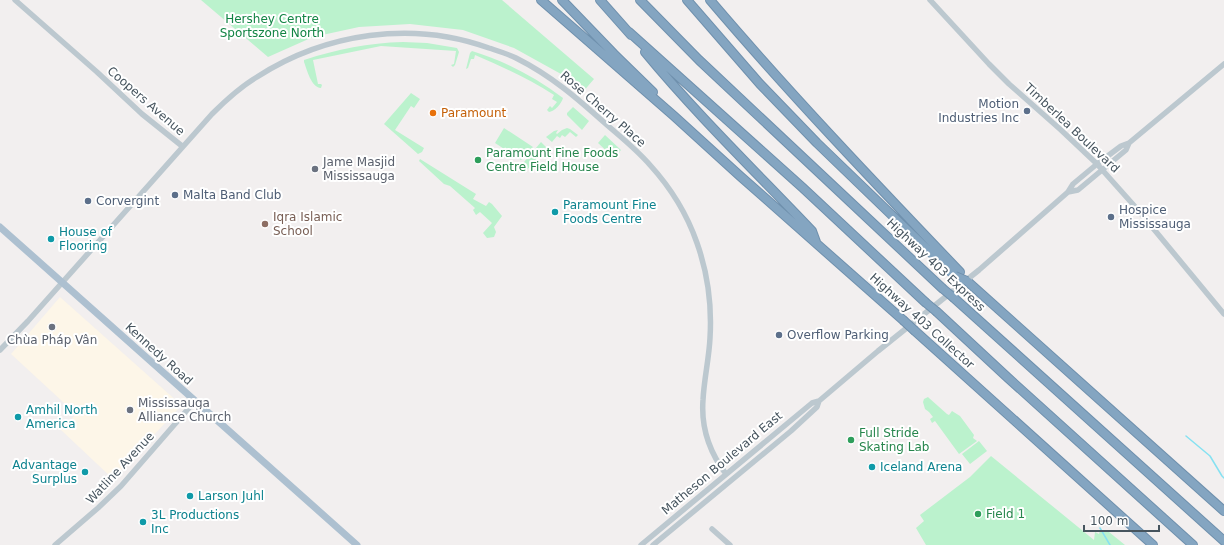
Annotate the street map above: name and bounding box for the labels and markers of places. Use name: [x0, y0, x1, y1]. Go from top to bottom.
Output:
place label: Motion Industries Inc: [938, 97, 1019, 125]
place label: Paramount: [441, 106, 507, 120]
marker: Motion Industries Inc: [1022, 106, 1032, 116]
marker: Paramount: [428, 108, 438, 118]
place label: Paramount Fine Foods Centre Field House: [486, 146, 618, 174]
place label: Jame Masjid Mississauga: [322, 155, 395, 183]
marker: Paramount Fine Foods Centre Field House: [473, 155, 483, 165]
marker: Jame Masjid Mississauga: [310, 164, 320, 174]
place label: Malta Band Club: [183, 188, 281, 202]
marker: Malta Band Club: [170, 190, 180, 200]
place label: Corvergint: [96, 194, 159, 208]
marker: Corvergint: [83, 196, 93, 206]
place label: Paramount Fine Foods Centre: [563, 198, 656, 226]
place label: Hospice Mississauga: [1119, 203, 1191, 231]
marker: Paramount Fine Foods Centre: [550, 207, 560, 217]
place label: Iqra Islamic School: [273, 210, 342, 238]
marker: Hospice Mississauga: [1106, 212, 1116, 222]
marker: Iqra Islamic School: [260, 219, 270, 229]
place label: House of Flooring: [59, 225, 113, 253]
marker: House of Flooring: [46, 234, 56, 244]
marker: Chùa Pháp Vân: [47, 322, 57, 332]
place label: Overflow Parking: [787, 328, 889, 342]
marker: Overflow Parking: [774, 330, 784, 340]
place label: Chùa Pháp Vân: [7, 333, 97, 347]
place label: Mississauga Alliance Church: [138, 396, 231, 424]
place label: Amhil North America: [26, 403, 98, 431]
marker: Mississauga Alliance Church: [125, 405, 135, 415]
marker: Amhil North America: [13, 412, 23, 422]
place label: Full Stride Skating Lab: [859, 426, 929, 454]
marker: Full Stride Skating Lab: [846, 435, 856, 445]
place label: Advantage Surplus: [12, 458, 77, 486]
place label: Iceland Arena: [880, 460, 962, 474]
marker: Iceland Arena: [867, 462, 877, 472]
marker: Advantage Surplus: [80, 467, 90, 477]
place label: Larson Juhl: [198, 489, 264, 503]
marker: Larson Juhl: [185, 491, 195, 501]
place label: Field 1: [986, 507, 1025, 521]
place label: 3L Productions Inc: [151, 508, 239, 536]
marker: Field 1: [973, 509, 983, 519]
marker: 3L Productions Inc: [138, 517, 148, 527]

